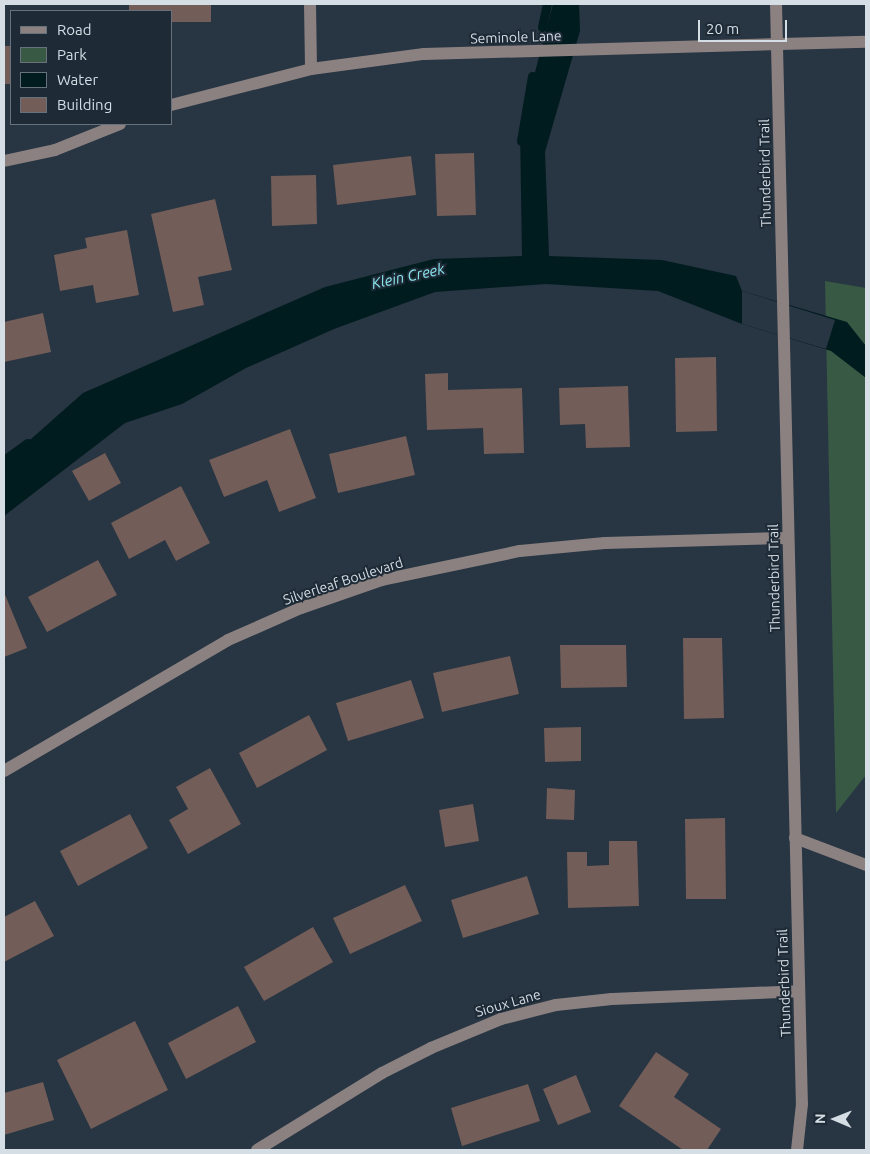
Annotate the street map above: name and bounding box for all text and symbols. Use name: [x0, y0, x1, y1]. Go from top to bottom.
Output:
legend: [10, 10, 172, 125]
scale bar: [700, 10, 789, 42]
text: 20 m: [706, 20, 739, 37]
text: Road: [57, 21, 92, 38]
street label: Seminole Lane: [470, 27, 562, 47]
text: Park: [57, 46, 87, 63]
text: Water: [57, 71, 98, 88]
text: Building: [57, 96, 112, 113]
street label: Thunderbird Trail: [756, 119, 774, 227]
water label: Klein Creek: [370, 259, 446, 293]
street label: Thunderbird Trail: [765, 524, 783, 632]
street label: Silverleaf Boulevard: [281, 554, 405, 608]
street label: Thunderbird Trail: [774, 929, 794, 1037]
street label: Sioux Lane: [473, 986, 543, 1020]
north arrow: [810, 1094, 860, 1144]
text: N: [812, 1113, 828, 1124]

